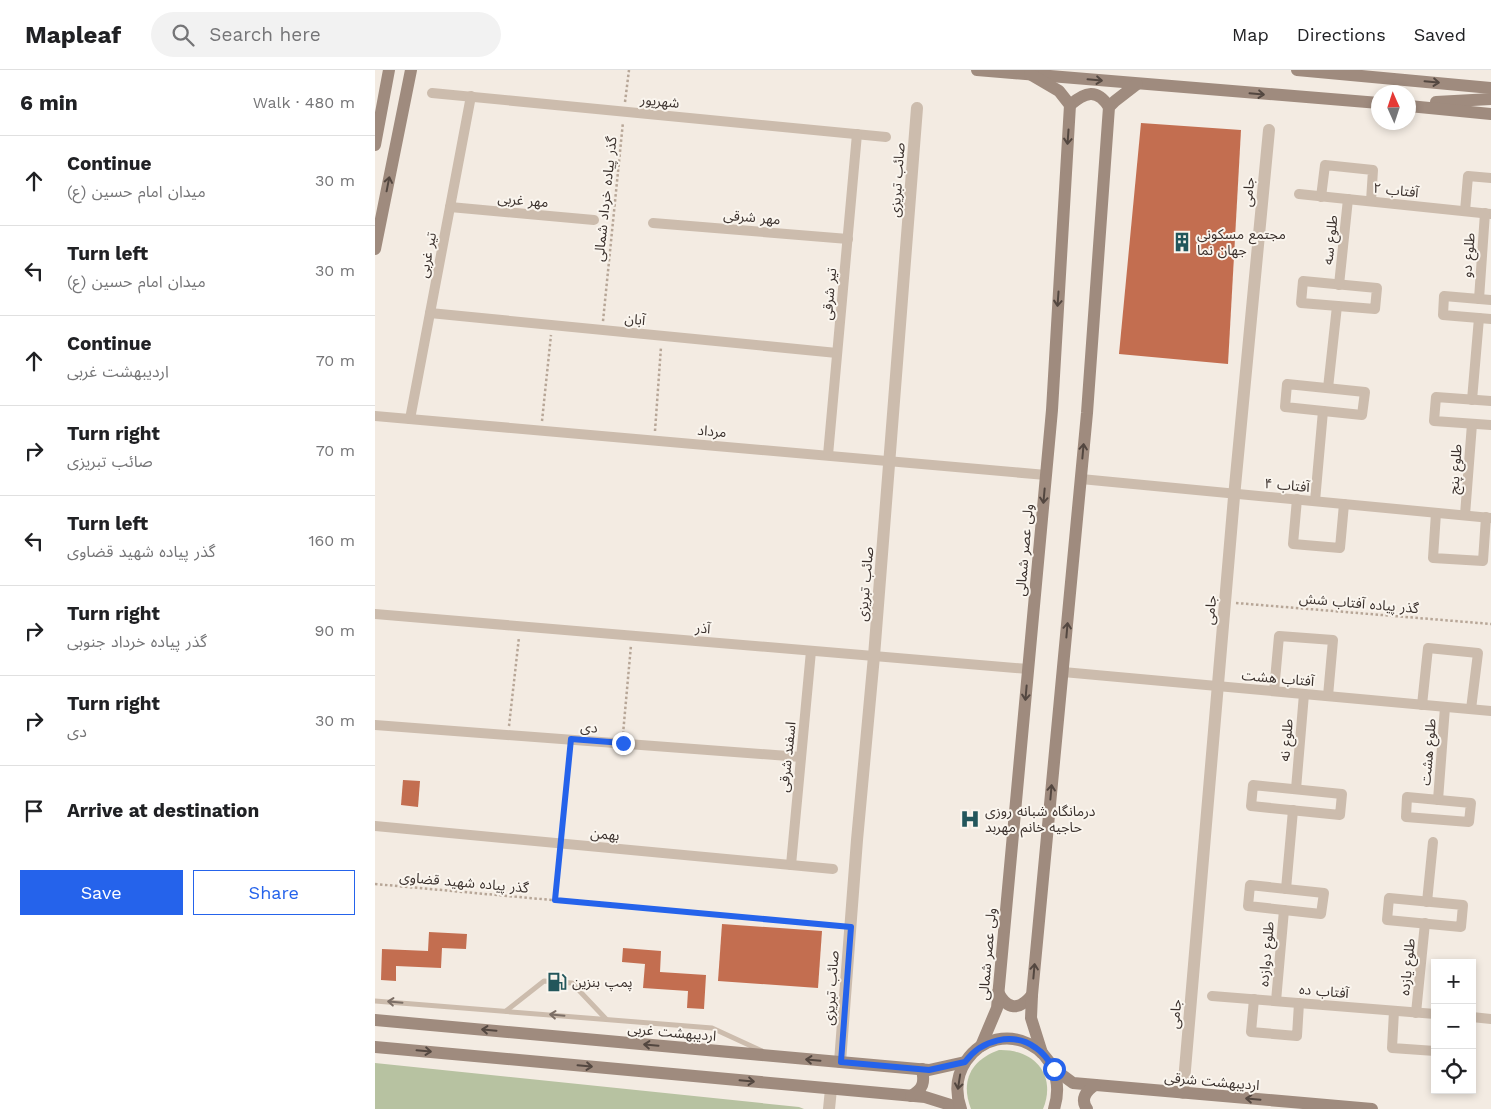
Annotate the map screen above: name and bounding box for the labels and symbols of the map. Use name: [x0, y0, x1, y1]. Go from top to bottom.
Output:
one-way arrow: [1087, 75, 1103, 85]
one-way arrow: [1424, 78, 1440, 87]
north arrow: [1371, 85, 1416, 130]
one-way arrow: [1249, 89, 1265, 99]
street label: شهریور: [639, 91, 680, 112]
one-way arrow: [1064, 129, 1073, 145]
street label: گذر پیاده خرداد شمالی: [590, 135, 622, 263]
street label: صائب تبریزی: [886, 142, 909, 218]
one-way arrow: [384, 176, 393, 192]
street label: جامی: [1239, 176, 1258, 208]
street label: آفتاب ۲: [1372, 180, 1420, 201]
street label: مهر غربی: [497, 190, 549, 211]
street label: مهر شرقی: [723, 207, 781, 228]
street label: طلوع سه: [1319, 214, 1344, 266]
place label: مجتمع مسکونی جهان نما: [1197, 226, 1286, 259]
street label: تیر غربی: [415, 231, 440, 279]
building icon: مجتمع مسکونی جهان نما: [1171, 231, 1193, 253]
street label: طلوع دو: [1458, 232, 1481, 278]
street label: تیر شرقی: [819, 267, 840, 321]
one-way arrow: [1054, 291, 1063, 307]
street label: آبان: [624, 310, 647, 329]
street label: مرداد: [697, 422, 727, 441]
one-way arrow: [1078, 443, 1088, 459]
street label: طلوع پنج: [1445, 443, 1468, 495]
street label: آفتاب ۴: [1264, 475, 1311, 495]
one-way arrow: [1039, 488, 1049, 504]
street label: ولی عصر شمالی: [1012, 503, 1037, 597]
street label: صائب تبریزی: [854, 546, 877, 622]
street label: گذر پیاده آفتاب شش: [1298, 590, 1420, 618]
street label: جامی: [1201, 594, 1220, 626]
street label: آذر: [694, 619, 712, 638]
one-way arrow: [1062, 622, 1071, 638]
street label: آفتاب هشت: [1241, 667, 1316, 690]
one-way arrow: [1021, 685, 1030, 701]
street label: دی: [580, 718, 599, 737]
street label: طلوع نه: [1276, 718, 1299, 762]
street label: طلوع هشت: [1417, 718, 1442, 787]
street label: اسفند شرقی: [775, 721, 800, 793]
route end: [612, 732, 635, 755]
one-way arrow: [1046, 784, 1056, 800]
place label: درمانگاه شبانه‌ روزی حاجیه‌ خانم مهربد: [985, 803, 1096, 838]
hospital icon: درمانگاه شبانه‌ روزی حاجیه‌ خانم مهربد: [959, 808, 981, 830]
street label: بهمن: [590, 825, 620, 844]
street label: گذر پیاده شهید قضاوی: [398, 868, 530, 898]
street label: ولی عصر شمالی: [975, 907, 1000, 1001]
street label: طلوع دوازده: [1255, 921, 1280, 988]
street label: طلوع یازده: [1396, 938, 1421, 997]
street label: صائب تبریزی: [820, 950, 843, 1026]
one-way arrow: [1029, 963, 1039, 979]
fuel station icon: پمپ بنزین: [546, 971, 568, 993]
place label: پمپ بنزین: [572, 974, 632, 992]
street label: آفتاب ده: [1298, 981, 1350, 1002]
one-way arrow: [387, 998, 403, 1007]
street label: جامی: [1166, 998, 1185, 1030]
one-way arrow: [549, 1011, 565, 1020]
street label: اردیبهشت غربی: [627, 1020, 717, 1045]
one-way arrow: [482, 1025, 498, 1035]
one-way arrow: [644, 1040, 660, 1050]
one-way arrow: [415, 1046, 431, 1056]
one-way arrow: [805, 1055, 821, 1064]
route start: [1043, 1058, 1066, 1081]
one-way arrow: [577, 1061, 593, 1071]
street label: اردیبهشت شرقی: [1164, 1069, 1260, 1094]
one-way arrow: [953, 1074, 963, 1090]
one-way arrow: [739, 1076, 755, 1086]
one-way arrow: [1246, 1094, 1262, 1104]

